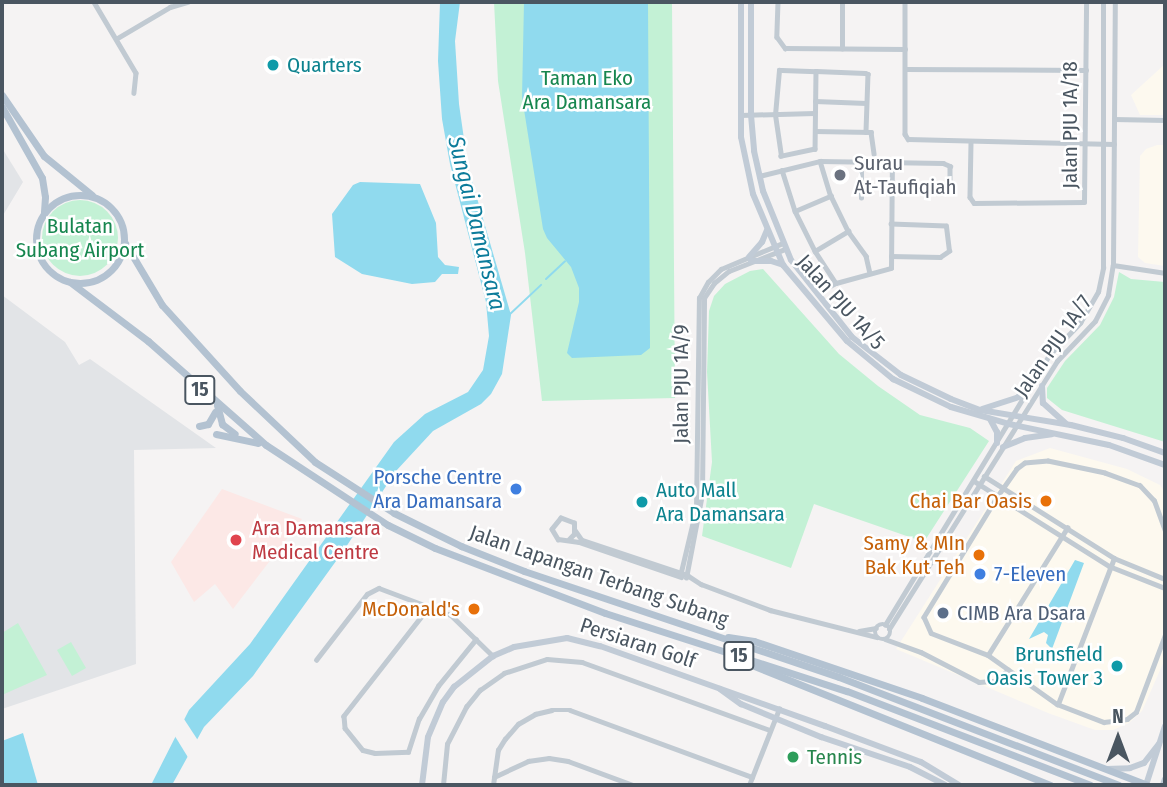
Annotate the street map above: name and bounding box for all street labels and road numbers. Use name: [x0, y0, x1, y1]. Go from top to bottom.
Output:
street label: Jalan PJU 1A/18: [1057, 61, 1083, 189]
street label: Jalan PJU 1A/5: [792, 249, 890, 355]
street label: Jalan PJU 1A/7: [1009, 290, 1097, 402]
street label: Jalan PJU 1A/9: [668, 324, 694, 444]
road number: 15: [184, 374, 216, 406]
street label: Jalan Lapangan Terbang Subang: [466, 520, 732, 632]
street label: Persiaran Golf: [577, 612, 699, 674]
road number: 15: [723, 640, 755, 671]

